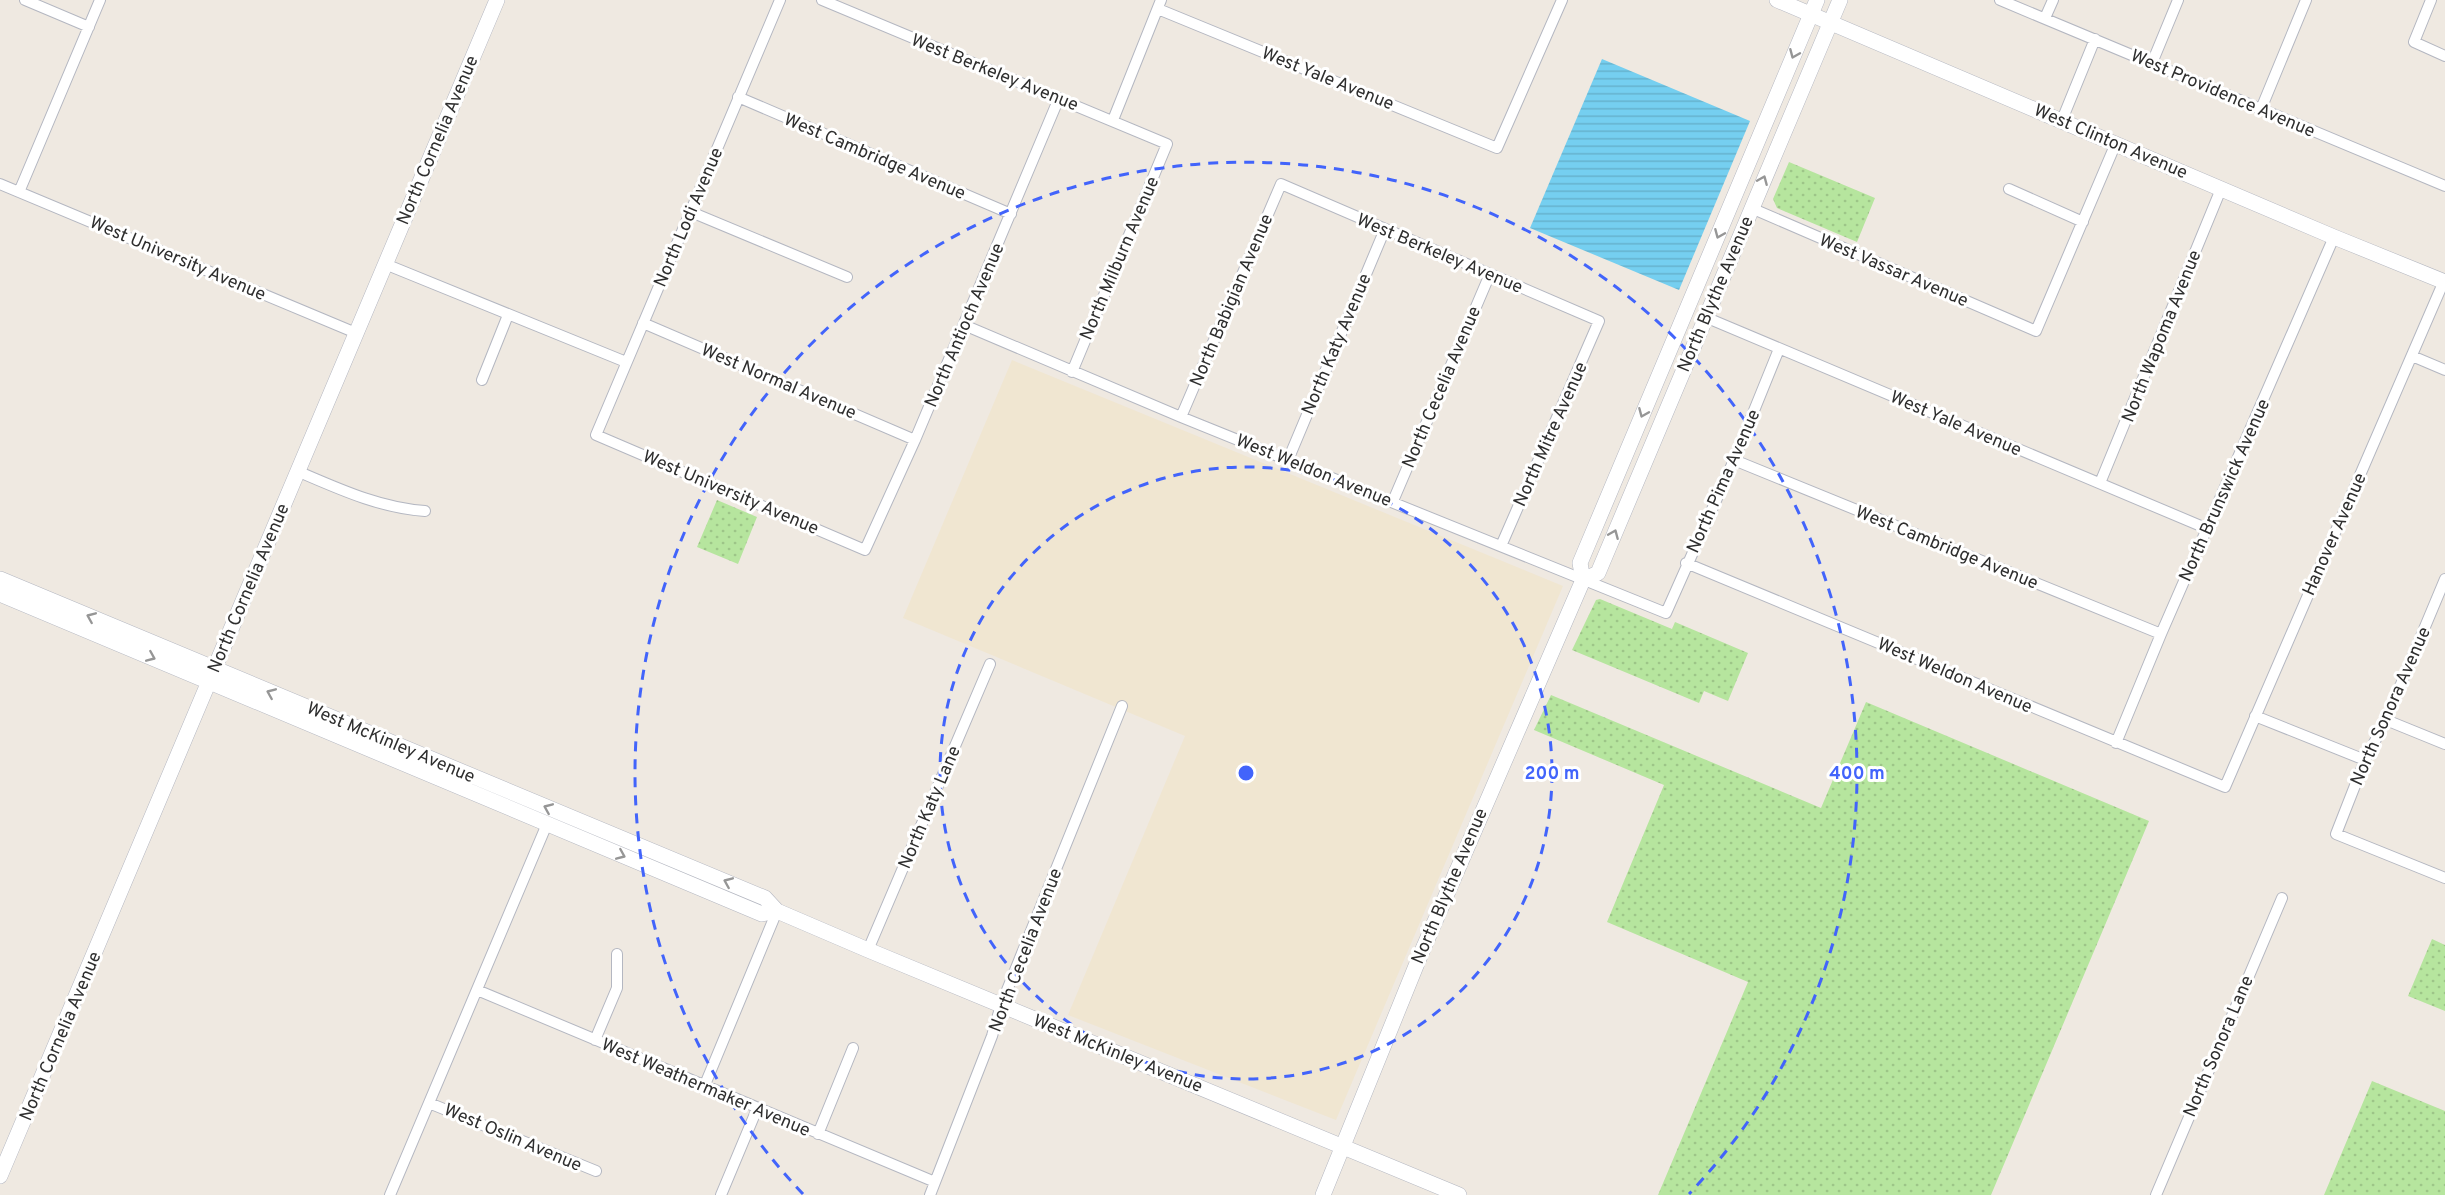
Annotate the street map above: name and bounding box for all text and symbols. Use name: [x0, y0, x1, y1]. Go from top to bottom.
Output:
street label: West Berkeley Avenue: [907, 29, 1081, 117]
street label: West Yale Avenue: [1258, 42, 1397, 116]
street label: West Providence Avenue: [2127, 45, 2318, 144]
one-way arrow: [1789, 48, 1801, 59]
street label: North Cornelia Avenue: [392, 52, 485, 229]
street label: West Clinton Avenue: [2030, 100, 2191, 185]
street label: West Cambridge Avenue: [780, 109, 969, 206]
street label: North Lodi Avenue: [650, 144, 729, 291]
street label: North Milburn Avenue: [1075, 173, 1165, 344]
one-way arrow: [1756, 175, 1768, 186]
street label: West Berkeley Avenue: [1353, 209, 1526, 300]
street label: North Babigian Avenue: [1186, 211, 1279, 390]
street label: West University Avenue: [86, 212, 269, 307]
street label: North Blythe Avenue: [1673, 213, 1760, 376]
one-way arrow: [1714, 227, 1726, 238]
street label: West Vassar Avenue: [1815, 230, 1971, 313]
street label: North Antioch Avenue: [920, 240, 1010, 411]
street label: North Wapoma Avenue: [2117, 247, 2207, 426]
street label: North Katy Avenue: [1297, 270, 1378, 419]
street label: North Cecelia Avenue: [1398, 303, 1487, 472]
street label: West Normal Avenue: [697, 339, 860, 425]
street label: North Mitre Avenue: [1509, 359, 1594, 510]
street label: West Yale Avenue: [1886, 386, 2025, 462]
street label: North Brunswick Avenue: [2175, 396, 2276, 586]
street label: North Pima Avenue: [1682, 406, 1766, 557]
one-way arrow: [1638, 407, 1650, 418]
street label: West Weldon Avenue: [1232, 430, 1395, 513]
street label: West University Avenue: [639, 446, 822, 541]
street label: Hanover Avenue: [2298, 470, 2373, 599]
street label: North Cornelia Avenue: [203, 500, 296, 677]
street label: West Cambridge Avenue: [1852, 501, 2041, 596]
one-way arrow: [1607, 529, 1619, 540]
one-way arrow: [86, 612, 97, 624]
street label: North Sonora Avenue: [2346, 624, 2437, 790]
street label: West Weldon Avenue: [1873, 633, 2035, 719]
one-way arrow: [145, 650, 156, 662]
one-way arrow: [266, 688, 277, 700]
street label: West McKinley Avenue: [303, 697, 478, 789]
street label: North Katy Lane: [894, 742, 967, 873]
centre of rings: [1236, 763, 1256, 783]
text: 200 m: [1524, 763, 1580, 786]
text: 400 m: [1829, 763, 1885, 786]
one-way arrow: [543, 803, 554, 815]
street label: North Blythe Avenue: [1407, 805, 1494, 968]
one-way arrow: [615, 848, 626, 860]
street label: North Cecelia Avenue: [985, 865, 1068, 1036]
one-way arrow: [723, 877, 734, 889]
street label: North Cornelia Avenue: [15, 948, 108, 1125]
street label: North Sonora Lane: [2179, 972, 2260, 1121]
street label: West McKinley Avenue: [1029, 1010, 1206, 1099]
street label: West Weathermaker Avenue: [597, 1034, 813, 1143]
street label: West Oslin Avenue: [440, 1099, 585, 1178]

